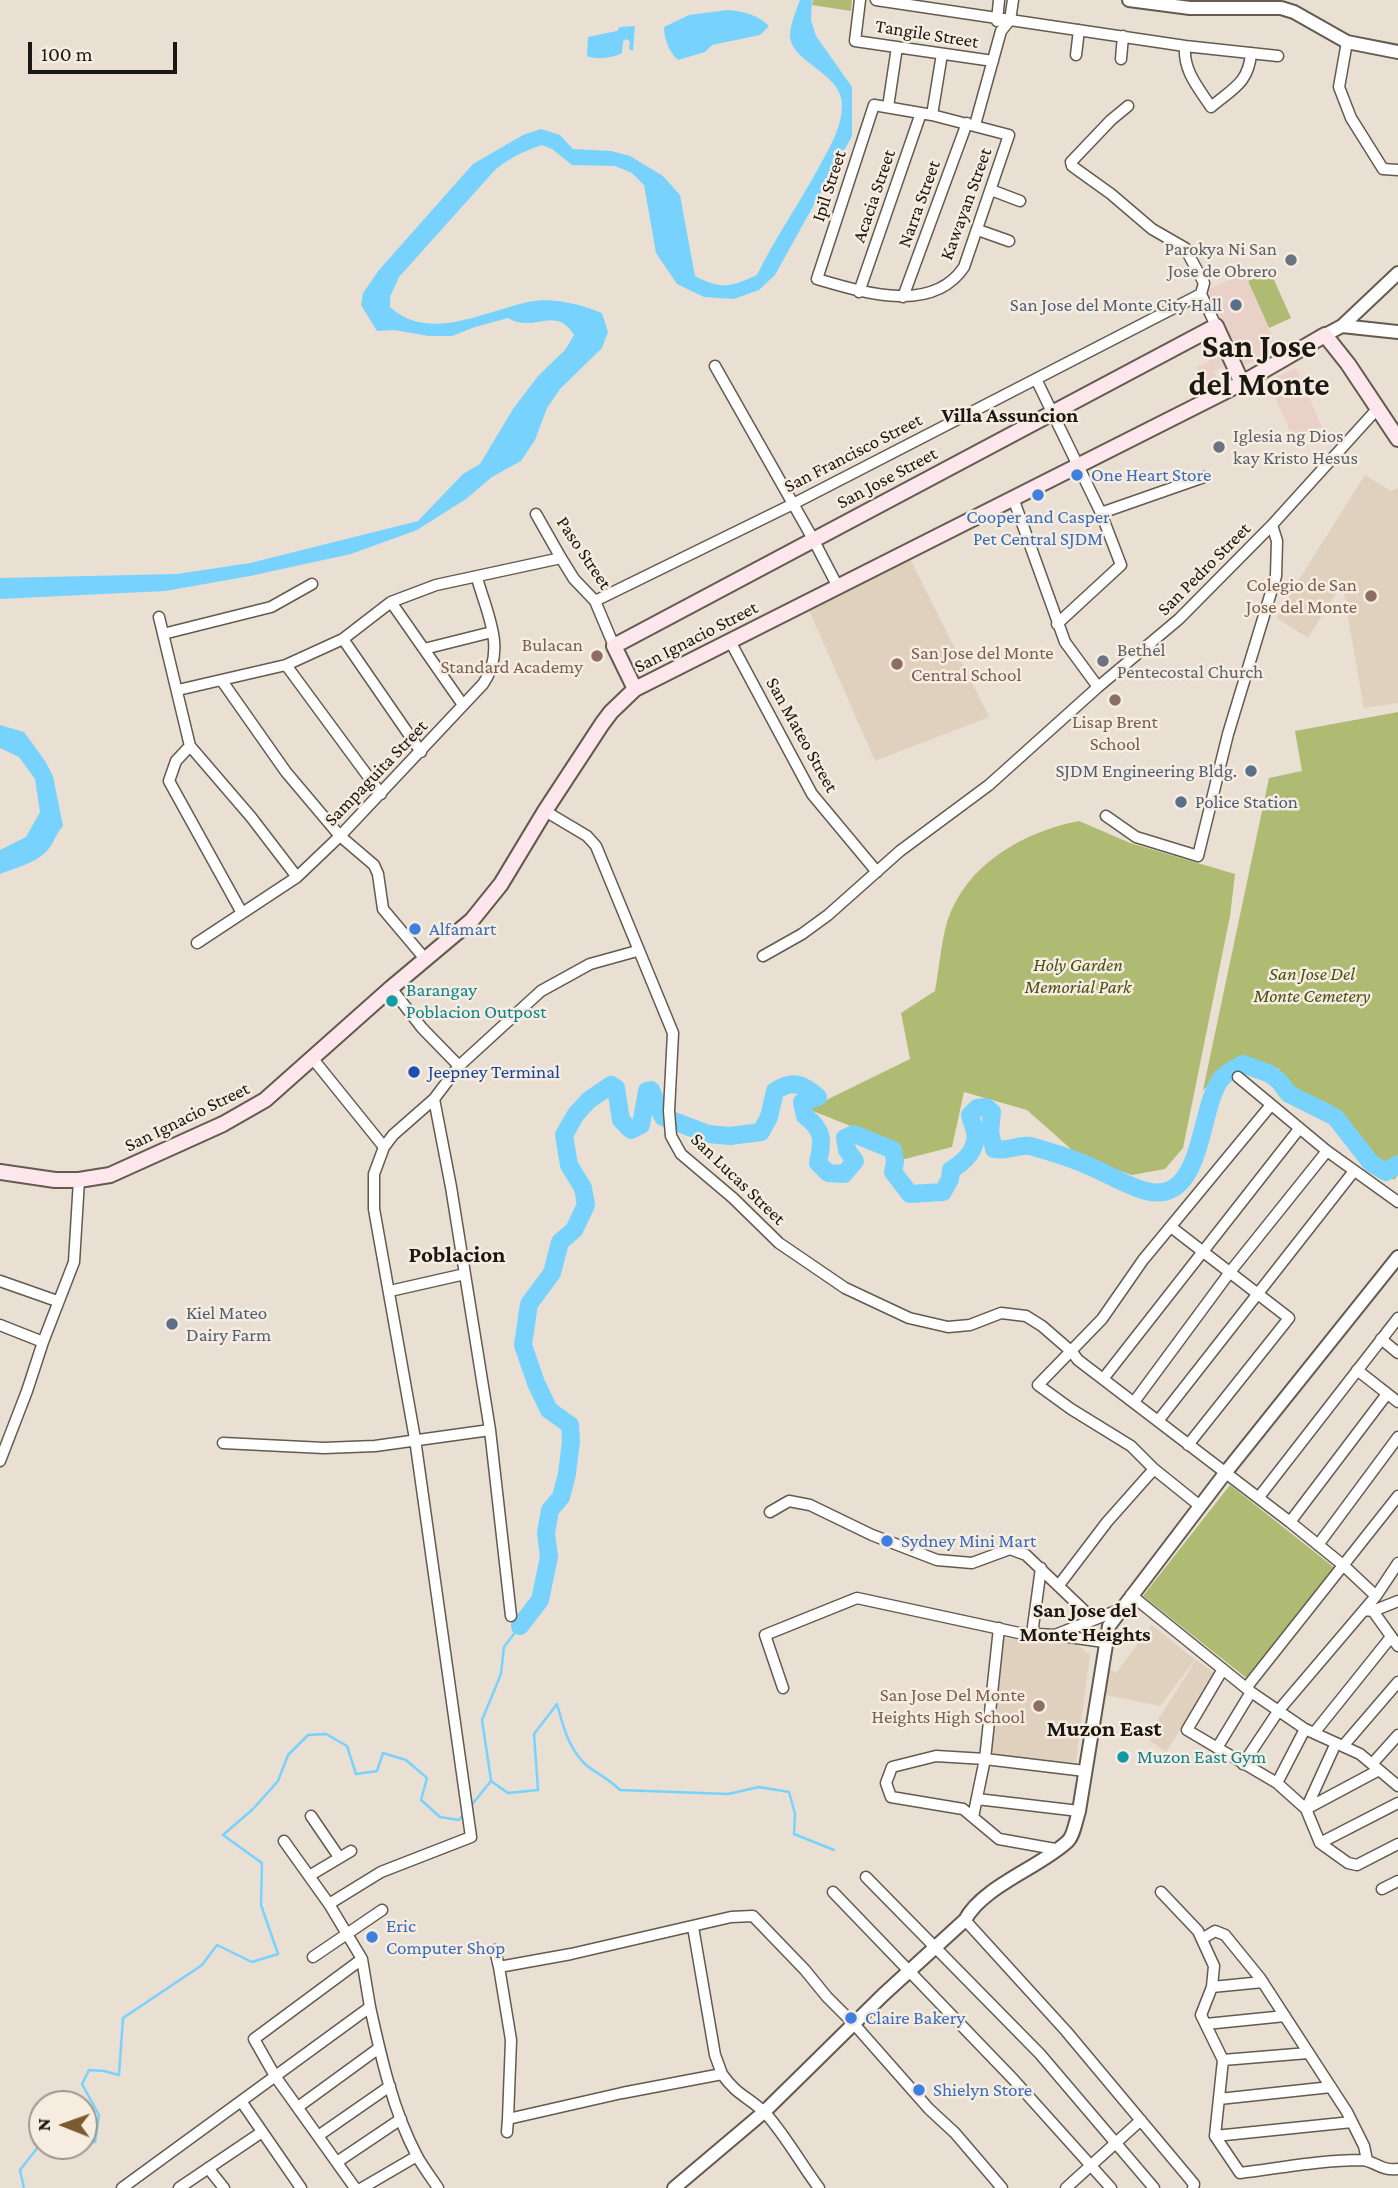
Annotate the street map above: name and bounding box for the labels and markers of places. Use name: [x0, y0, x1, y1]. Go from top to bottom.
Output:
place label: Parokya Ni San Jose de Obrero: [1164, 238, 1277, 282]
marker: Parokya Ni San Jose de Obrero: [1283, 252, 1299, 268]
place label: San Jose del Monte City Hall: [1010, 294, 1222, 316]
marker: San Jose del Monte City Hall: [1228, 297, 1244, 313]
place label: Iglesia ng Dios kay Kristo Hesus: [1233, 425, 1358, 469]
marker: Iglesia ng Dios kay Kristo Hesus: [1211, 439, 1227, 455]
place label: One Heart Store: [1091, 464, 1211, 486]
marker: One Heart Store: [1069, 467, 1085, 483]
marker: Cooper and Casper Pet Central SJDM: [1030, 487, 1046, 503]
place label: Cooper and Casper Pet Central SJDM: [966, 506, 1110, 550]
place label: Colegio de San Jose del Monte: [1246, 574, 1357, 618]
marker: Colegio de San Jose del Monte: [1363, 588, 1379, 604]
place label: Bulacan Standard Academy: [440, 634, 583, 678]
place label: Bethel Pentecostal Church: [1117, 639, 1263, 683]
place label: San Jose del Monte Central School: [911, 642, 1054, 686]
marker: Bulacan Standard Academy: [589, 648, 605, 664]
marker: Bethel Pentecostal Church: [1095, 653, 1111, 669]
marker: San Jose del Monte Central School: [889, 656, 905, 672]
marker: Lisap Brent School: [1107, 692, 1123, 708]
place label: Lisap Brent School: [1072, 711, 1158, 755]
place label: SJDM Engineering Bldg.: [1055, 760, 1237, 782]
marker: SJDM Engineering Bldg.: [1243, 763, 1259, 779]
place label: Police Station: [1195, 791, 1298, 813]
marker: Police Station: [1173, 794, 1189, 810]
place label: Alfamart: [429, 918, 496, 940]
marker: Alfamart: [407, 921, 423, 937]
place label: Barangay Poblacion Outpost: [406, 979, 546, 1023]
marker: Barangay Poblacion Outpost: [384, 993, 400, 1009]
place label: Jeepney Terminal: [428, 1061, 560, 1083]
marker: Jeepney Terminal: [406, 1064, 422, 1080]
place label: Kiel Mateo Dairy Farm: [186, 1302, 271, 1346]
marker: Kiel Mateo Dairy Farm: [164, 1316, 180, 1332]
place label: Sydney Mini Mart: [901, 1530, 1036, 1552]
marker: Sydney Mini Mart: [879, 1533, 895, 1549]
place label: San Jose Del Monte Heights High School: [872, 1684, 1025, 1728]
marker: San Jose Del Monte Heights High School: [1031, 1698, 1047, 1714]
place label: Muzon East Gym: [1137, 1746, 1266, 1768]
marker: Muzon East Gym: [1115, 1749, 1131, 1765]
place label: Eric Computer Shop: [386, 1915, 505, 1959]
marker: Eric Computer Shop: [364, 1929, 380, 1945]
place label: Claire Bakery: [865, 2007, 965, 2029]
marker: Claire Bakery: [843, 2010, 859, 2026]
place label: Shielyn Store: [933, 2079, 1032, 2101]
marker: Shielyn Store: [911, 2082, 927, 2098]

